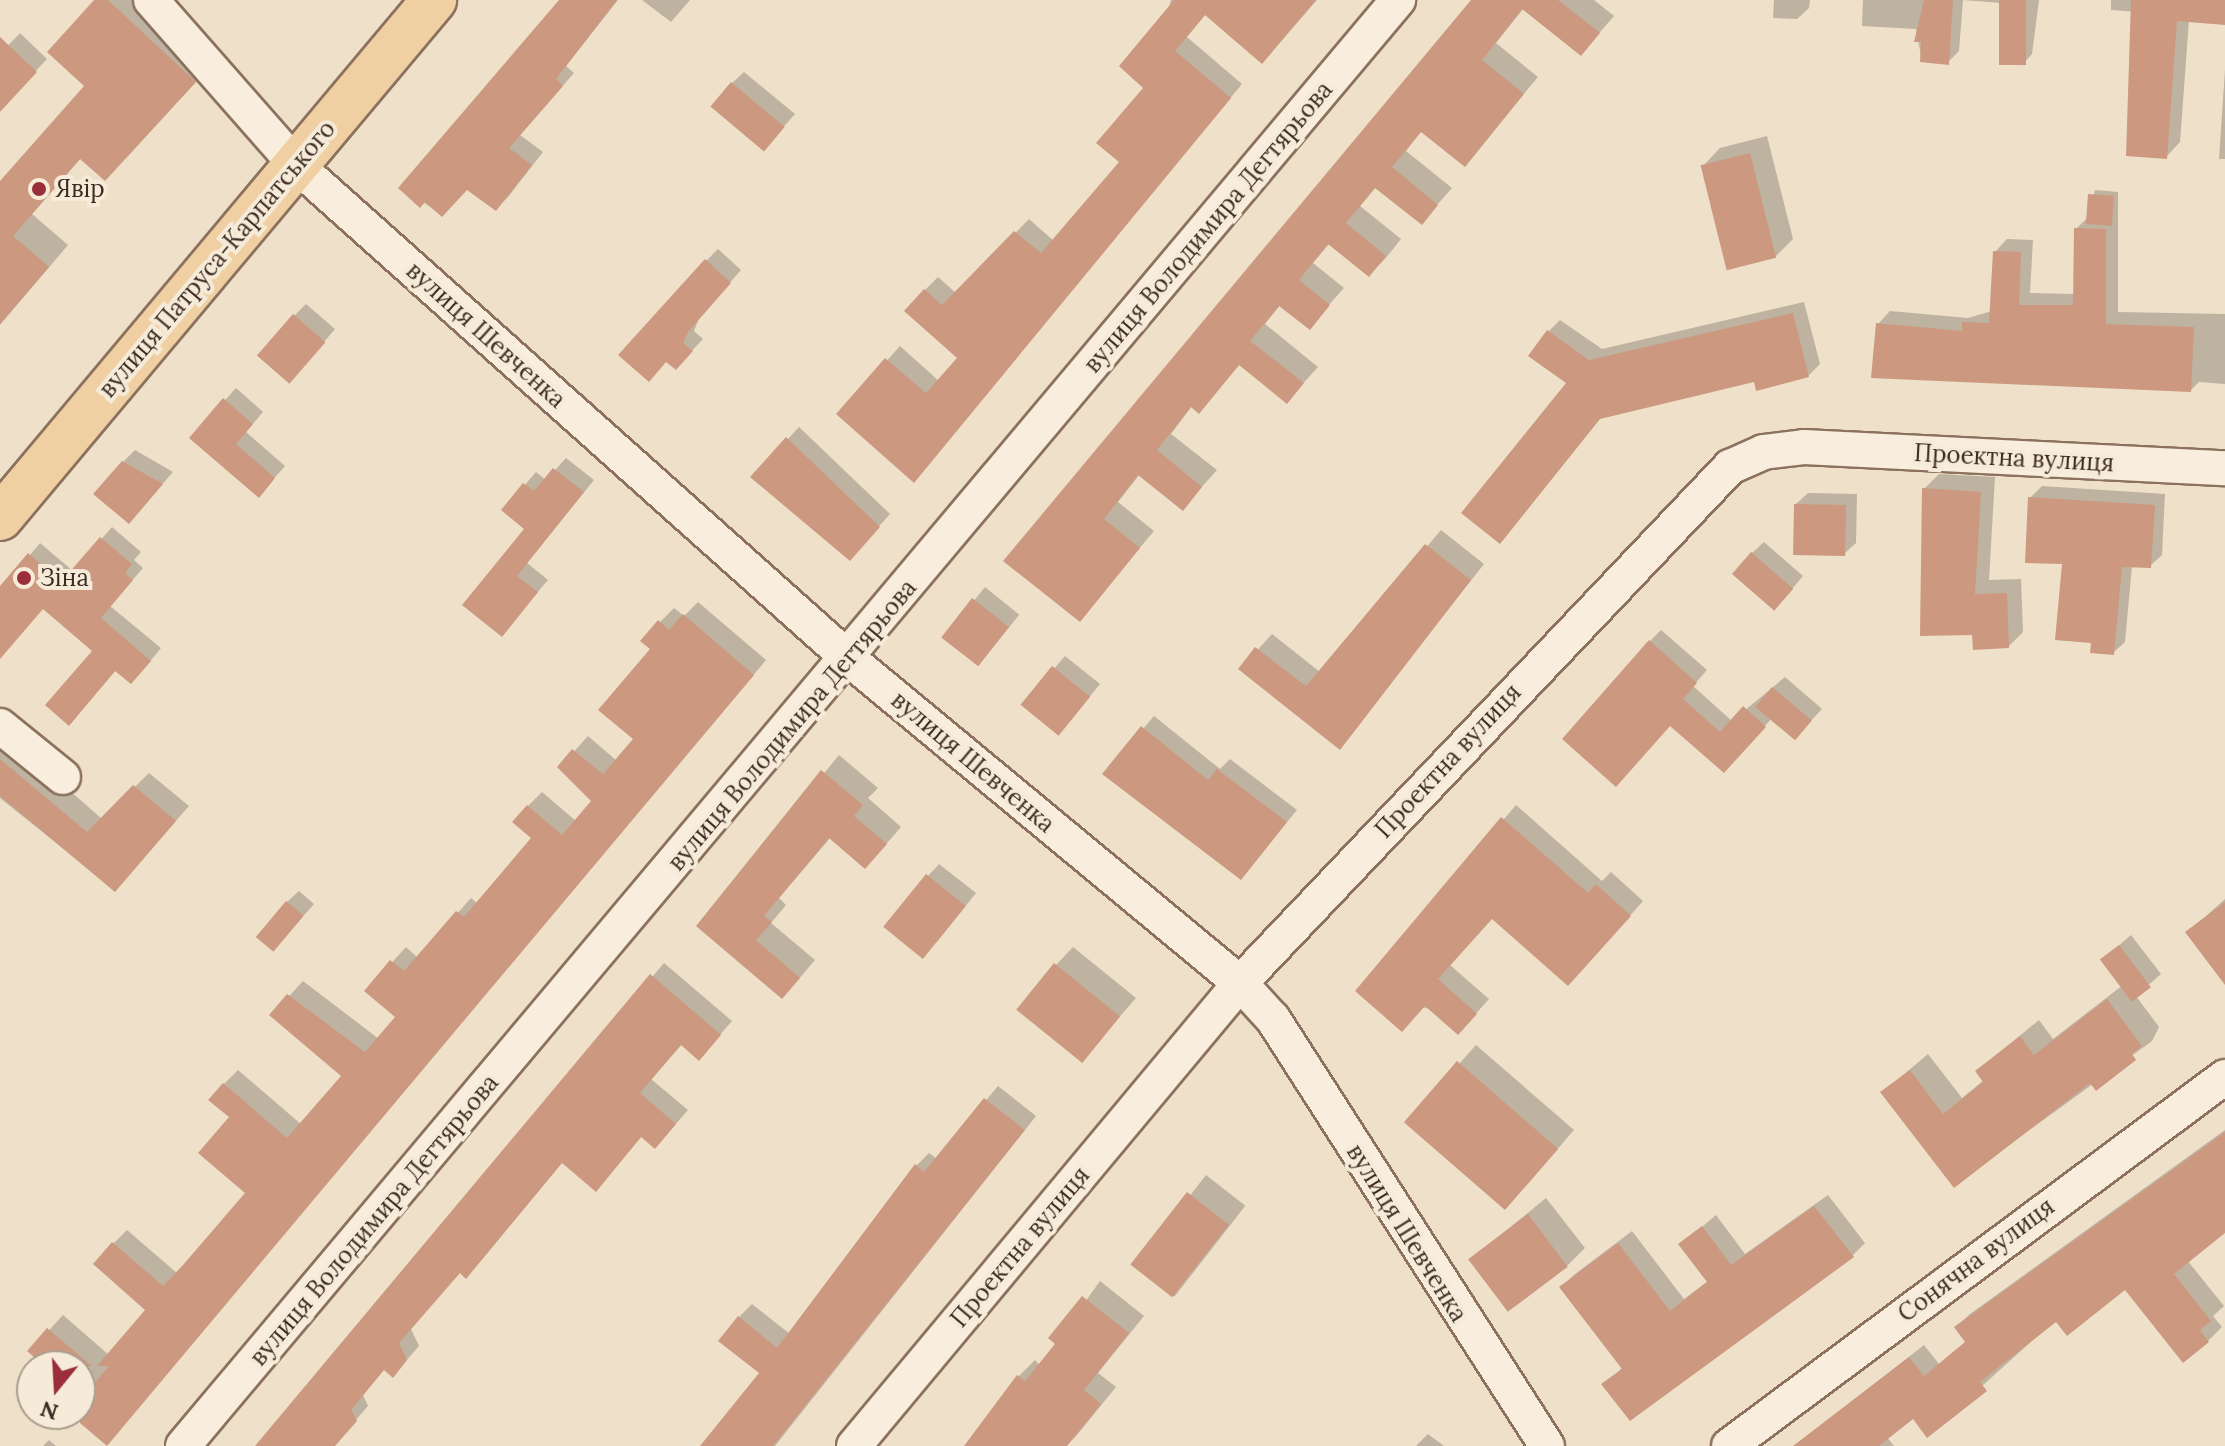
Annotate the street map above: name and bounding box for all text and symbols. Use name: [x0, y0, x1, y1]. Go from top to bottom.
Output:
street label: вулиця Володимира Дегтярьова: [1078, 76, 1338, 378]
street label: вулиця Патруса-Карпатського: [93, 115, 341, 403]
place label: Явір: [55, 175, 105, 203]
marker: Явір: [30, 180, 48, 198]
street label: вулиця Шевченка: [400, 256, 572, 414]
street label: Проектна вулиця: [1913, 438, 2115, 478]
place label: Зіна: [40, 564, 89, 592]
marker: Зіна: [15, 569, 33, 587]
street label: вулиця Володимира Дегтярьова: [662, 574, 922, 876]
street label: Проектна вулиця: [1369, 678, 1527, 844]
street label: вулиця Шевченка: [886, 685, 1060, 839]
street label: вулиця Володимира Дегтярьова: [244, 1069, 504, 1371]
street label: вулиця Шевченка: [1341, 1139, 1473, 1327]
street label: Проектна вулиця: [945, 1161, 1095, 1333]
street label: Сонячна вулиця: [1892, 1192, 2060, 1328]
north arrow: [16, 1350, 96, 1430]
text: N: [37, 1395, 62, 1427]

